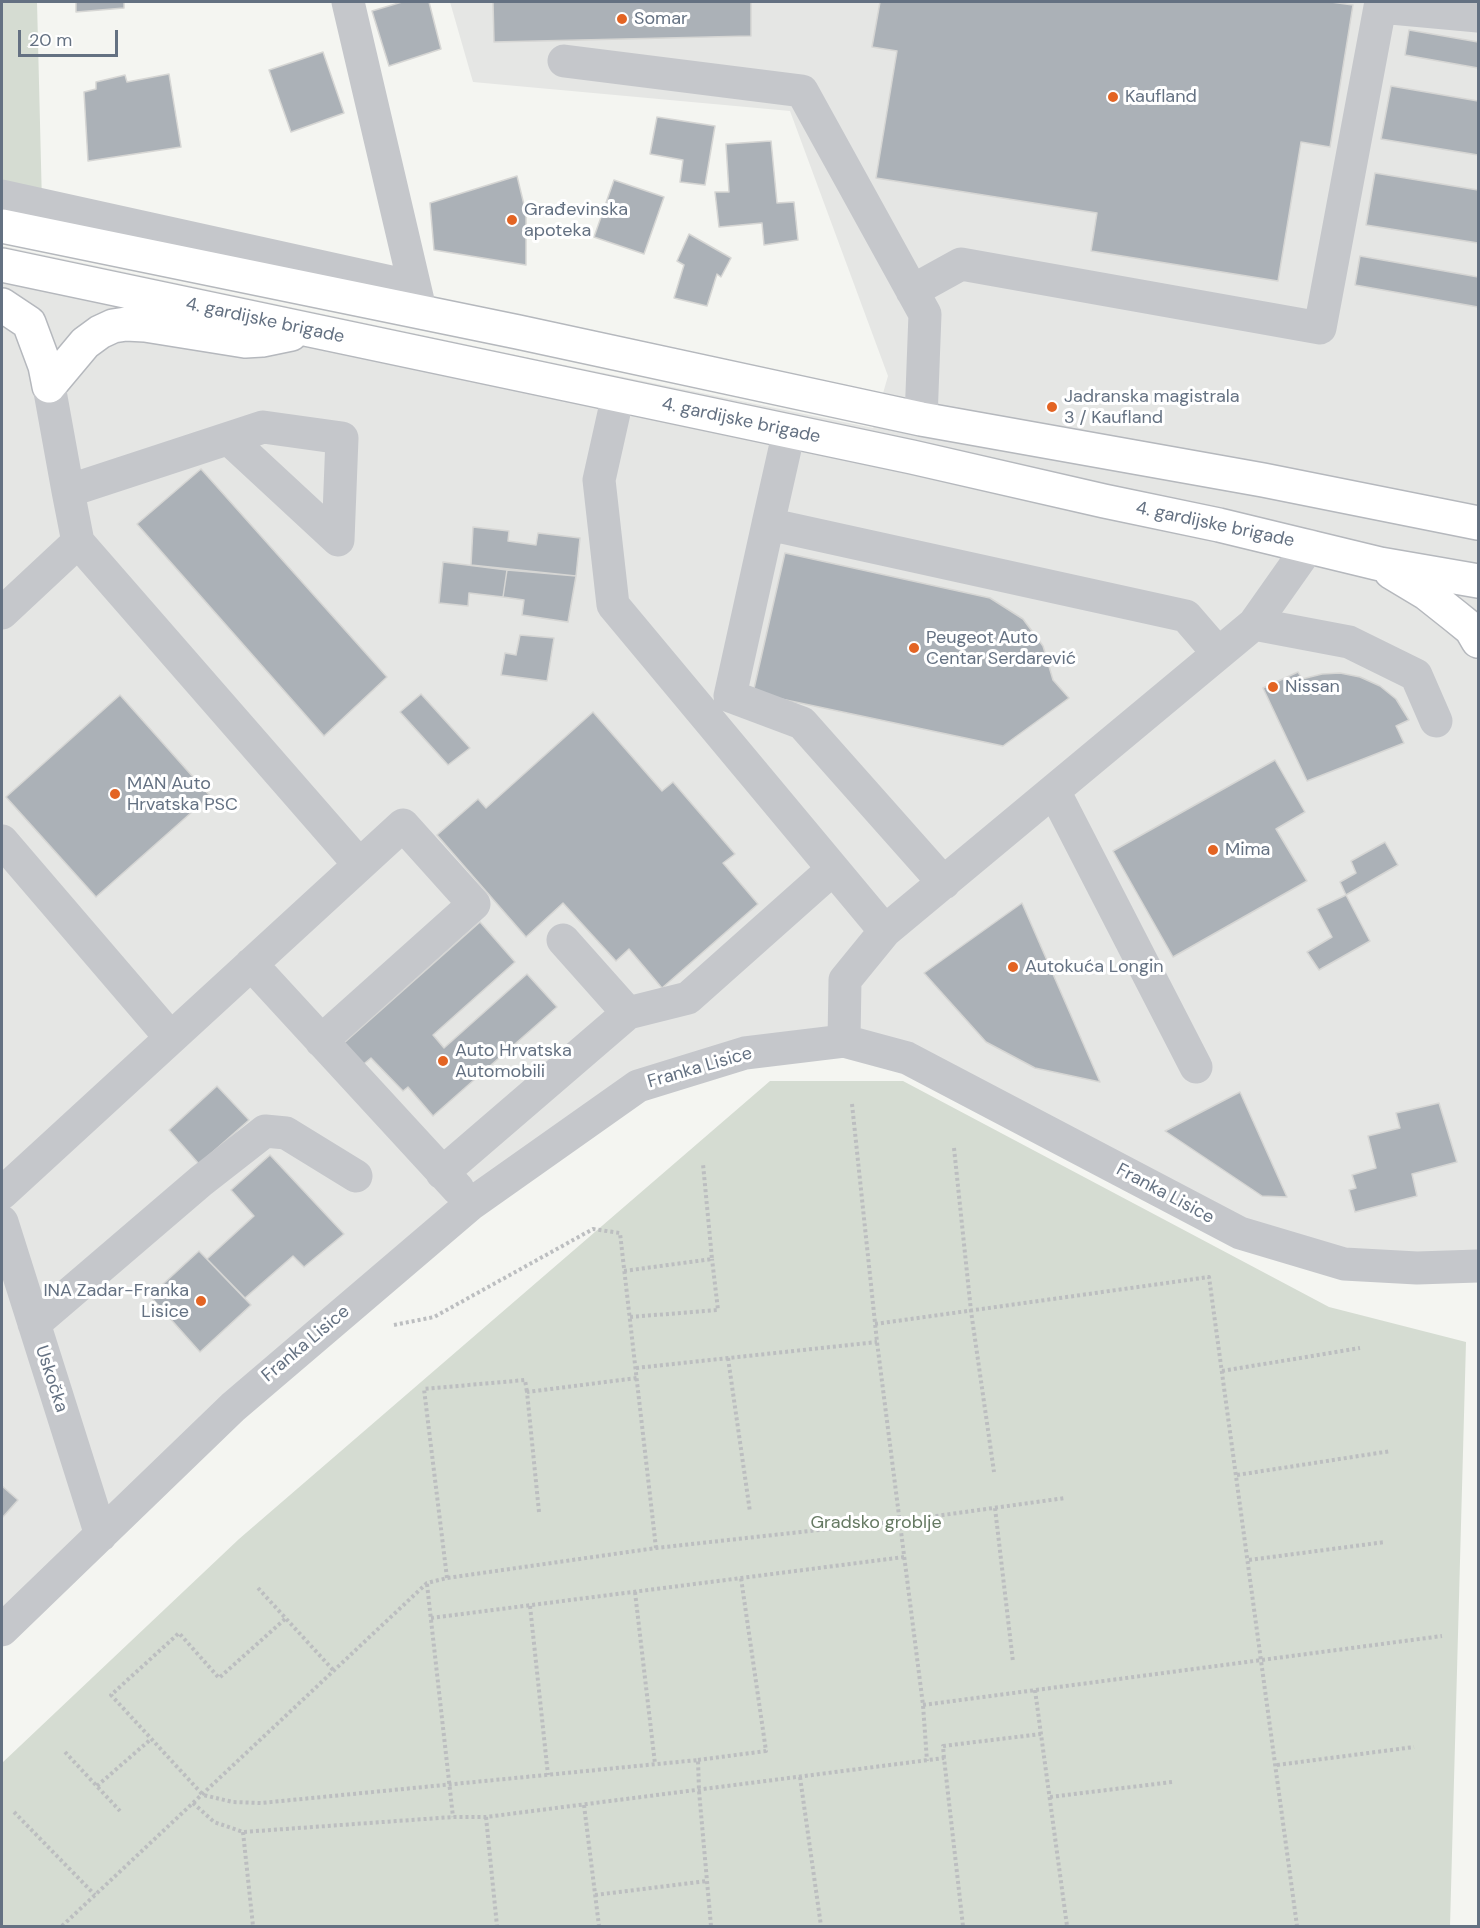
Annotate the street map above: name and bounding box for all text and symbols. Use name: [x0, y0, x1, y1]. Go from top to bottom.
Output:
place label: Somar: [634, 8, 688, 30]
marker: Somar: [615, 12, 629, 26]
scale bar: [21, 18, 122, 56]
text: 20 m: [29, 28, 72, 52]
place label: Kaufland: [1125, 86, 1197, 108]
marker: Kaufland: [1106, 90, 1120, 104]
place label: Građevinska apoteka: [524, 199, 628, 242]
marker: Građevinska apoteka: [505, 213, 519, 227]
street label: 4. gardijske brigade: [184, 294, 346, 348]
place label: Jadranska magistrala 3 / Kaufland: [1064, 386, 1240, 428]
street label: 4. gardijske brigade: [660, 394, 822, 448]
marker: Jadranska magistrala 3 / Kaufland: [1045, 400, 1059, 414]
street label: 4. gardijske brigade: [1134, 498, 1296, 552]
place label: Peugeot Auto Centar Serdarević: [926, 627, 1076, 670]
marker: Peugeot Auto Centar Serdarević: [907, 641, 921, 655]
place label: Nissan: [1285, 676, 1340, 698]
marker: Nissan: [1266, 680, 1280, 694]
place label: MAN Auto Hrvatska PSC: [127, 773, 238, 816]
marker: MAN Auto Hrvatska PSC: [108, 787, 122, 801]
place label: Mima: [1225, 839, 1270, 861]
marker: Mima: [1206, 843, 1220, 857]
place label: Autokuća Longin: [1025, 956, 1164, 978]
marker: Autokuća Longin: [1006, 960, 1020, 974]
place label: Auto Hrvatska Automobili: [455, 1040, 572, 1082]
street label: Franka Lisice: [645, 1043, 755, 1093]
marker: Auto Hrvatska Automobili: [436, 1054, 450, 1068]
street label: Franka Lisice: [1112, 1159, 1218, 1229]
place label: INA Zadar-Franka Lisice: [43, 1280, 189, 1322]
marker: INA Zadar-Franka Lisice: [194, 1294, 208, 1308]
street label: Franka Lisice: [258, 1301, 354, 1387]
street label: Uskočka: [30, 1343, 72, 1415]
park label: Gradsko groblje: [810, 1512, 942, 1534]

